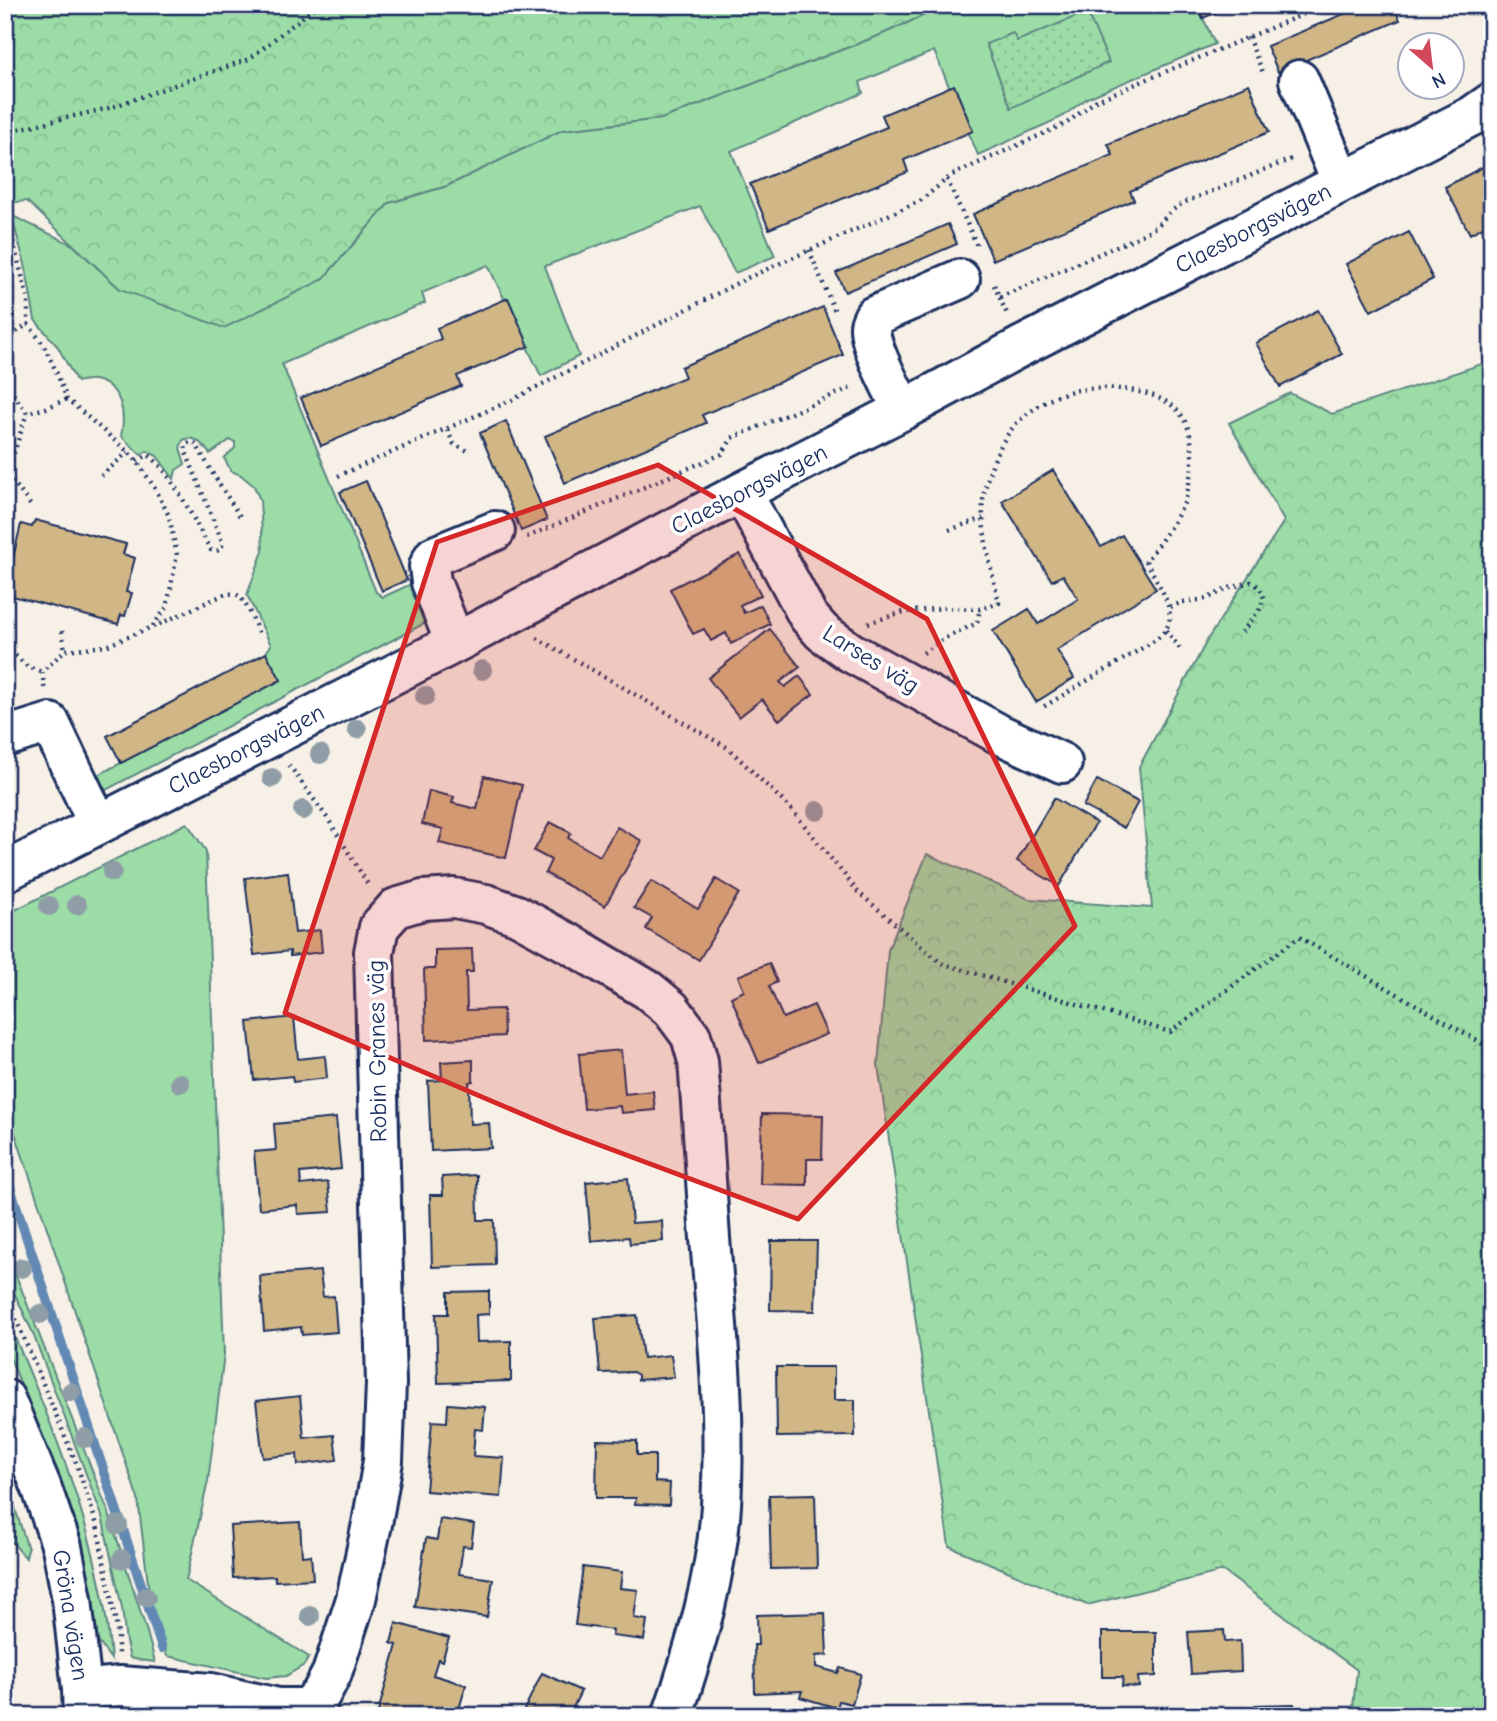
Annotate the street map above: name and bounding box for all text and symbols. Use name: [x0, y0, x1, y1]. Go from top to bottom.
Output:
north arrow: [1396, 32, 1466, 102]
text: N: [1428, 68, 1449, 93]
street label: Claesborgsvägen: [1170, 177, 1336, 279]
street label: Claesborgsvägen: [666, 438, 832, 540]
street label: Larses väg: [818, 618, 924, 700]
street label: Claesborgsvägen: [163, 698, 329, 800]
street label: Robin Granes väg: [361, 959, 393, 1143]
street label: Gröna vägen: [47, 1547, 95, 1683]

